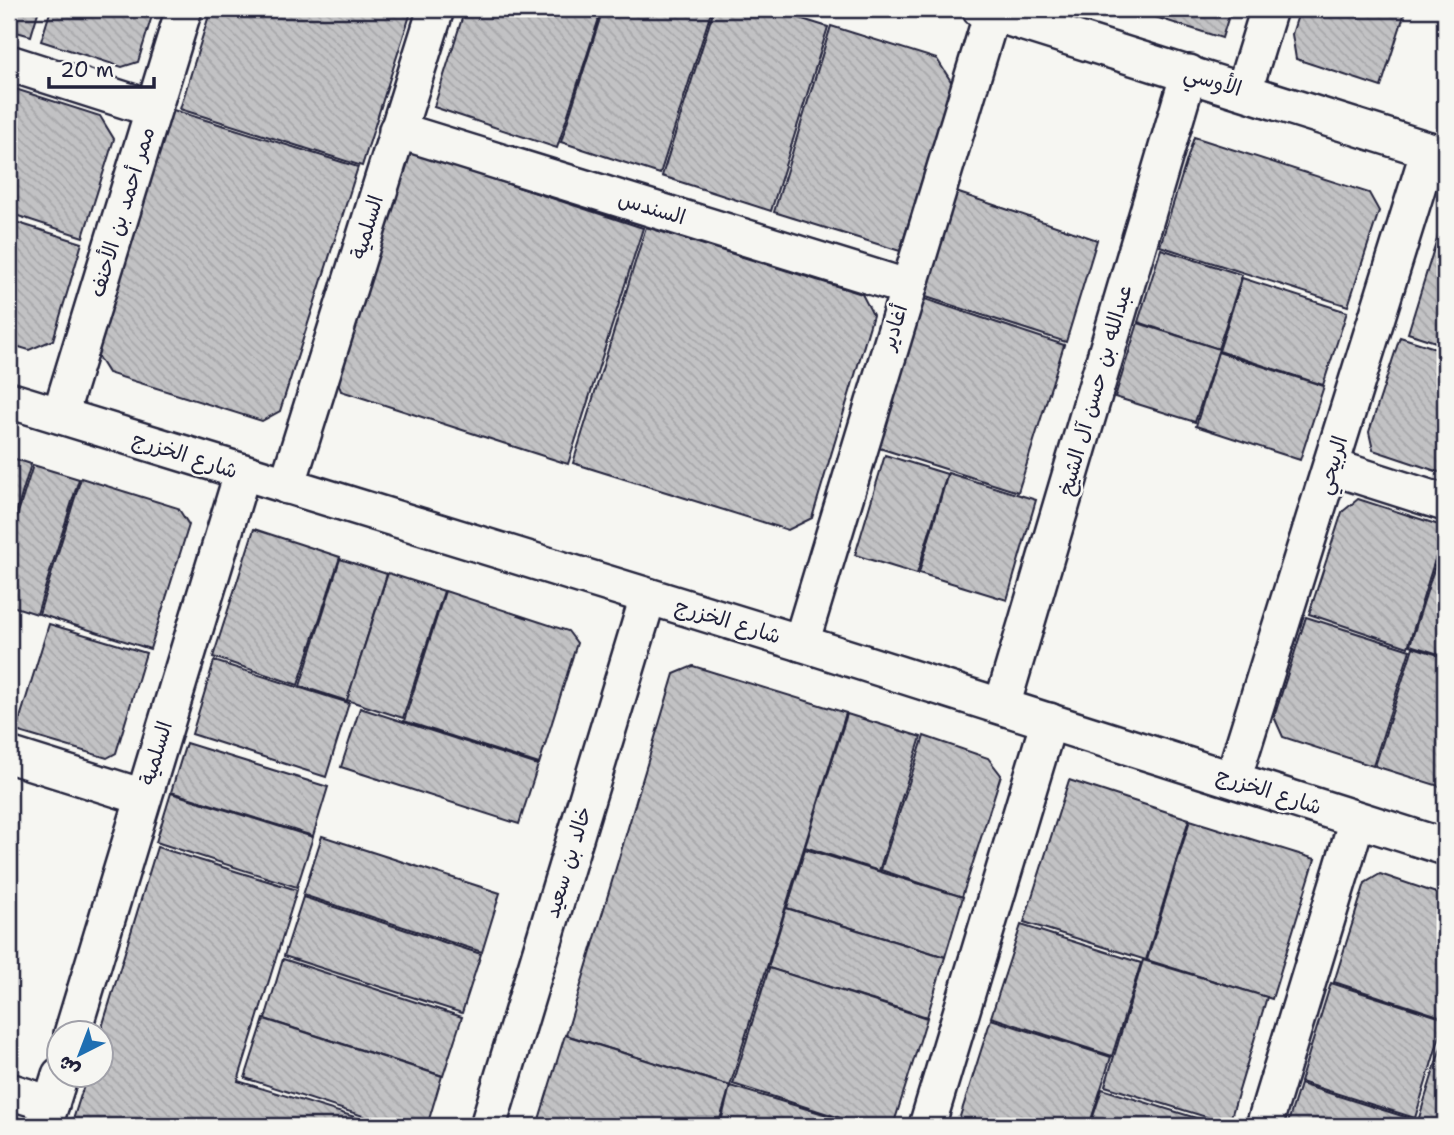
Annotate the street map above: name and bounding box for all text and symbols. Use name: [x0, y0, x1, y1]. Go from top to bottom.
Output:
scale bar: [49, 46, 154, 90]
text: 20 m: [60, 56, 114, 84]
street label: الأوسي: [1179, 59, 1245, 108]
street label: ممر أحمد بن الأحنف: [83, 123, 161, 301]
street label: السندس: [615, 185, 689, 231]
street label: السلمية: [344, 192, 390, 262]
street label: عبدالله بن حسن آل الشيخ: [1051, 281, 1139, 499]
street label: أغادير: [873, 301, 914, 355]
street label: شارع الخزرج: [128, 425, 241, 486]
street label: الربيحي: [1310, 432, 1359, 499]
street label: شارع الخزرج: [671, 592, 784, 651]
street label: السلمية: [133, 718, 179, 788]
street label: شارع الخزرج: [1212, 761, 1325, 822]
street label: خالد بن سعيد: [538, 803, 598, 921]
north arrow: [46, 1020, 116, 1090]
text: ش: [53, 1050, 85, 1083]

